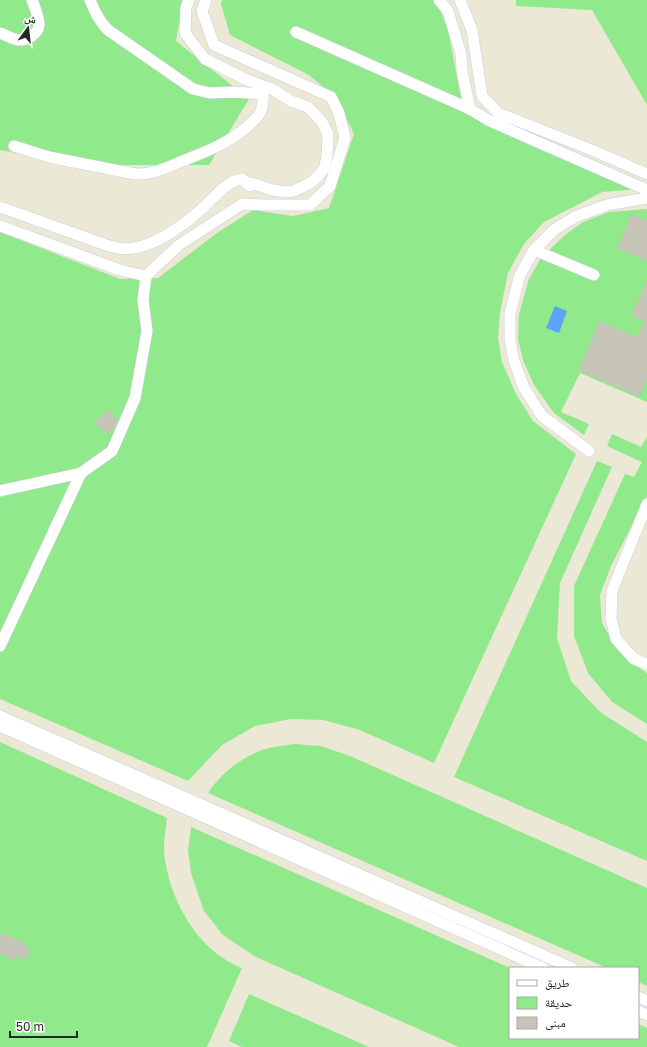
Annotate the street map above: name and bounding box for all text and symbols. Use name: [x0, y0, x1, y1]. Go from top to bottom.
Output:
north arrow: [8, 8, 48, 48]
text: ش: [23, 10, 38, 28]
legend: [509, 967, 639, 1039]
text: طريق: [545, 975, 570, 990]
text: حديقة: [545, 995, 573, 1010]
scale bar: [10, 1013, 77, 1039]
text: مبنى: [545, 1015, 566, 1030]
text: 50 m: [16, 1019, 44, 1034]

